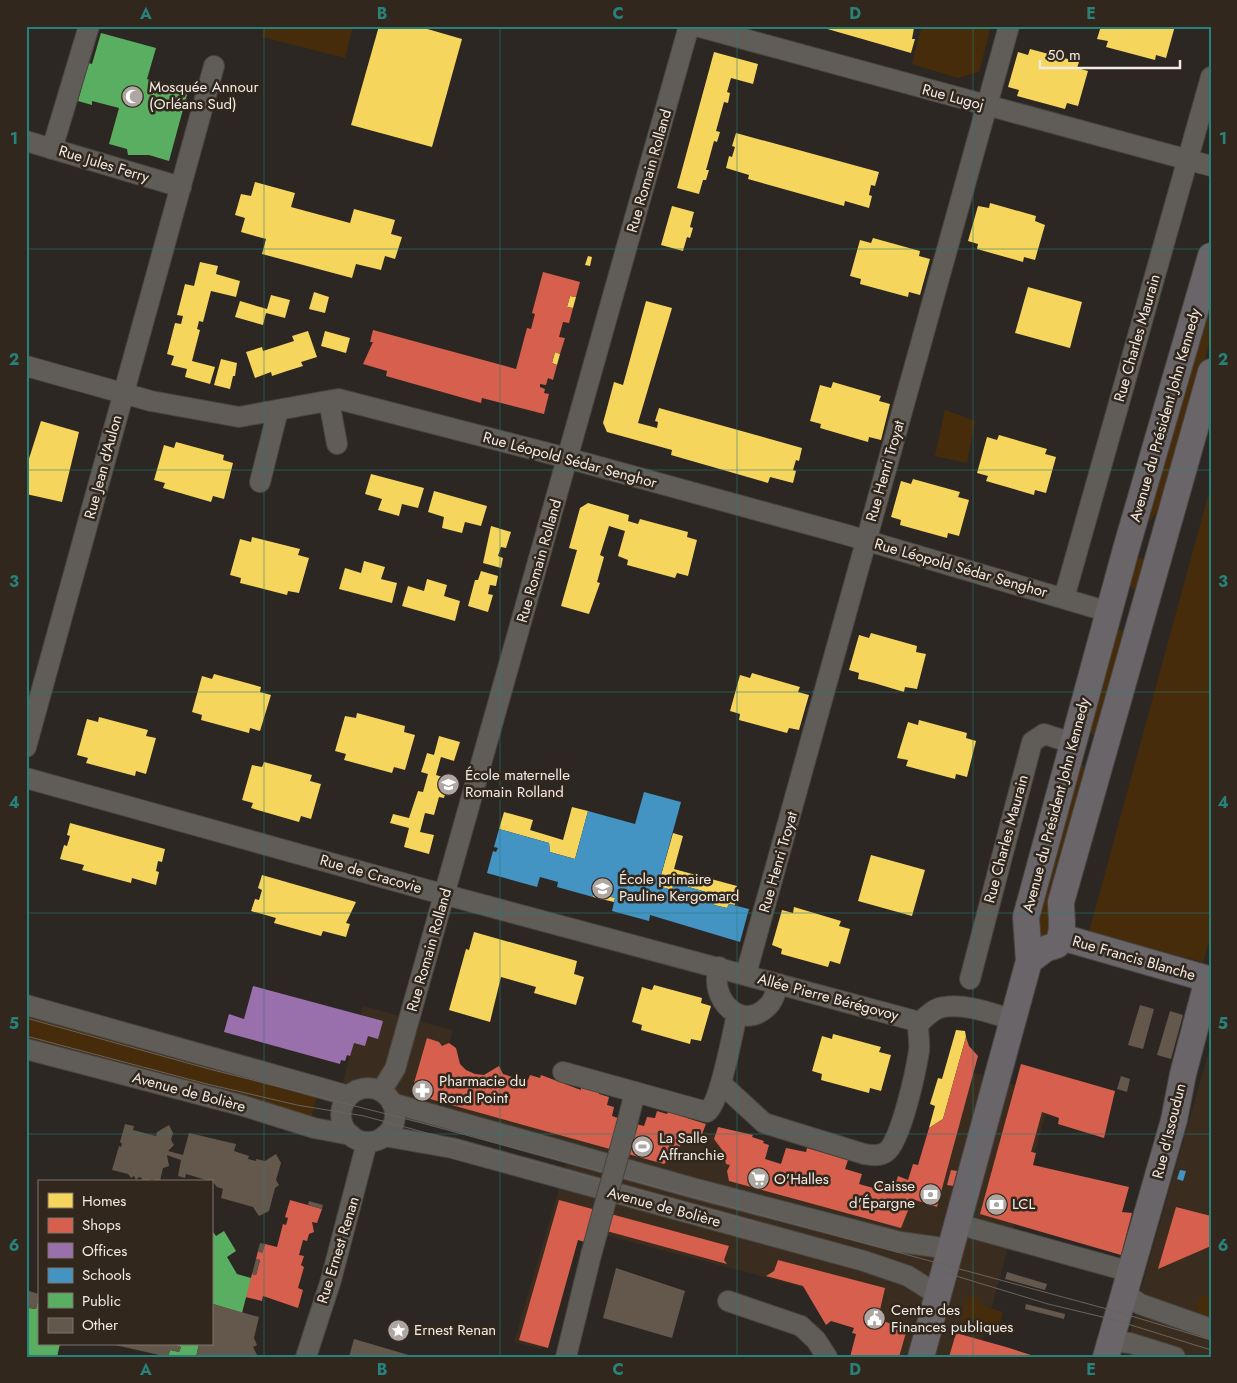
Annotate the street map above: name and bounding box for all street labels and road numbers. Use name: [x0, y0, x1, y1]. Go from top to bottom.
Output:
street label: Rue Lugoj: [920, 78, 986, 116]
street label: Rue Romain Rolland: [621, 107, 677, 235]
street label: Rue Jules Ferry: [56, 140, 152, 188]
street label: Rue Charles Maurain: [1108, 271, 1166, 405]
street label: Avenue du Président John Kennedy: [1124, 305, 1206, 524]
street label: Rue Jean d'Aulon: [79, 412, 127, 522]
street label: Rue Henri Troyat: [860, 417, 910, 524]
street label: Rue Léopold Sédar Senghor: [481, 426, 660, 494]
street label: Rue Romain Rolland: [511, 497, 567, 625]
street label: Rue Léopold Sédar Senghor: [872, 533, 1051, 604]
street label: Avenue du Président John Kennedy: [1017, 695, 1095, 915]
street label: Rue Charles Maurain: [978, 772, 1034, 906]
street label: Rue Henri Troyat: [753, 808, 803, 915]
street label: Rue de Cracovie: [317, 849, 425, 899]
street label: Rue Romain Rolland: [401, 886, 457, 1014]
street label: Rue Francis Blanche: [1070, 930, 1198, 986]
street label: Allée Pierre Bérégovoy: [755, 968, 901, 1027]
street label: Avenue de Bolière: [130, 1066, 248, 1118]
street label: Rue d'Issoudun: [1147, 1081, 1191, 1181]
street label: Avenue de Bolière: [605, 1181, 723, 1233]
street label: Rue Ernest Renan: [311, 1194, 365, 1306]

